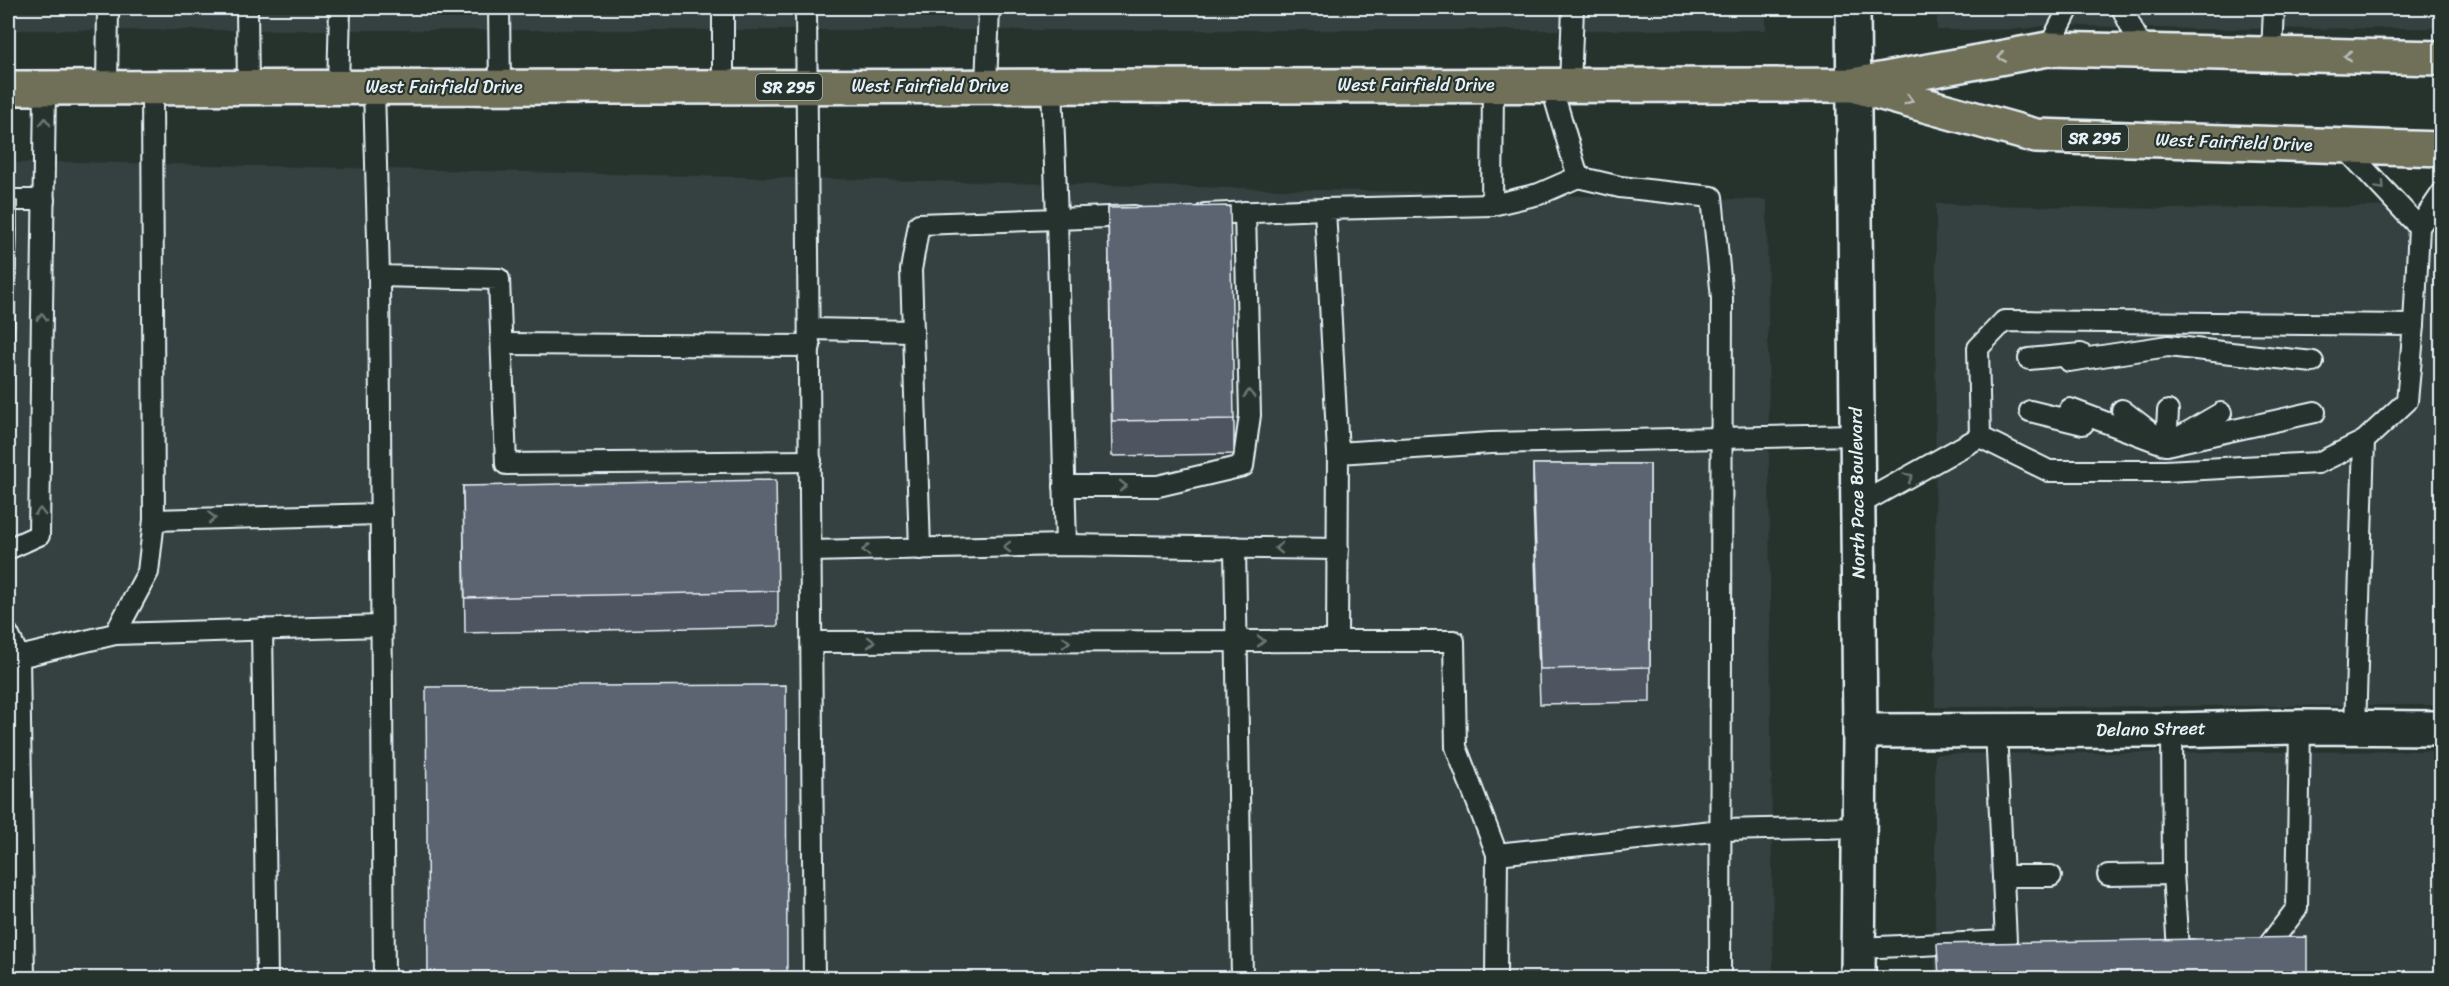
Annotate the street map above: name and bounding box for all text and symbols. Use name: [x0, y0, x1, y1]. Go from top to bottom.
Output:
one-way arrow: [1997, 50, 2007, 63]
one-way arrow: [2343, 50, 2352, 62]
street label: West Fairfield Drive: [1337, 69, 1495, 101]
street label: West Fairfield Drive: [851, 70, 1009, 102]
street label: West Fairfield Drive: [365, 71, 523, 103]
road number: SR 295: [756, 74, 822, 100]
one-way arrow: [1904, 93, 1914, 106]
one-way arrow: [39, 117, 51, 126]
street label: West Fairfield Drive: [2155, 123, 2313, 161]
road number: SR 295: [2062, 125, 2128, 151]
one-way arrow: [2374, 180, 2385, 190]
one-way arrow: [36, 312, 49, 321]
one-way arrow: [1243, 390, 1255, 399]
street label: North Pace Boulevard: [1839, 406, 1874, 579]
one-way arrow: [1903, 472, 1913, 484]
one-way arrow: [1118, 480, 1127, 492]
one-way arrow: [34, 507, 46, 516]
one-way arrow: [208, 512, 217, 524]
one-way arrow: [1003, 540, 1012, 553]
one-way arrow: [1275, 542, 1284, 554]
one-way arrow: [862, 544, 871, 556]
one-way arrow: [1256, 635, 1265, 647]
one-way arrow: [866, 636, 875, 648]
one-way arrow: [1061, 636, 1070, 648]
street label: Delano Street: [2096, 712, 2206, 746]

